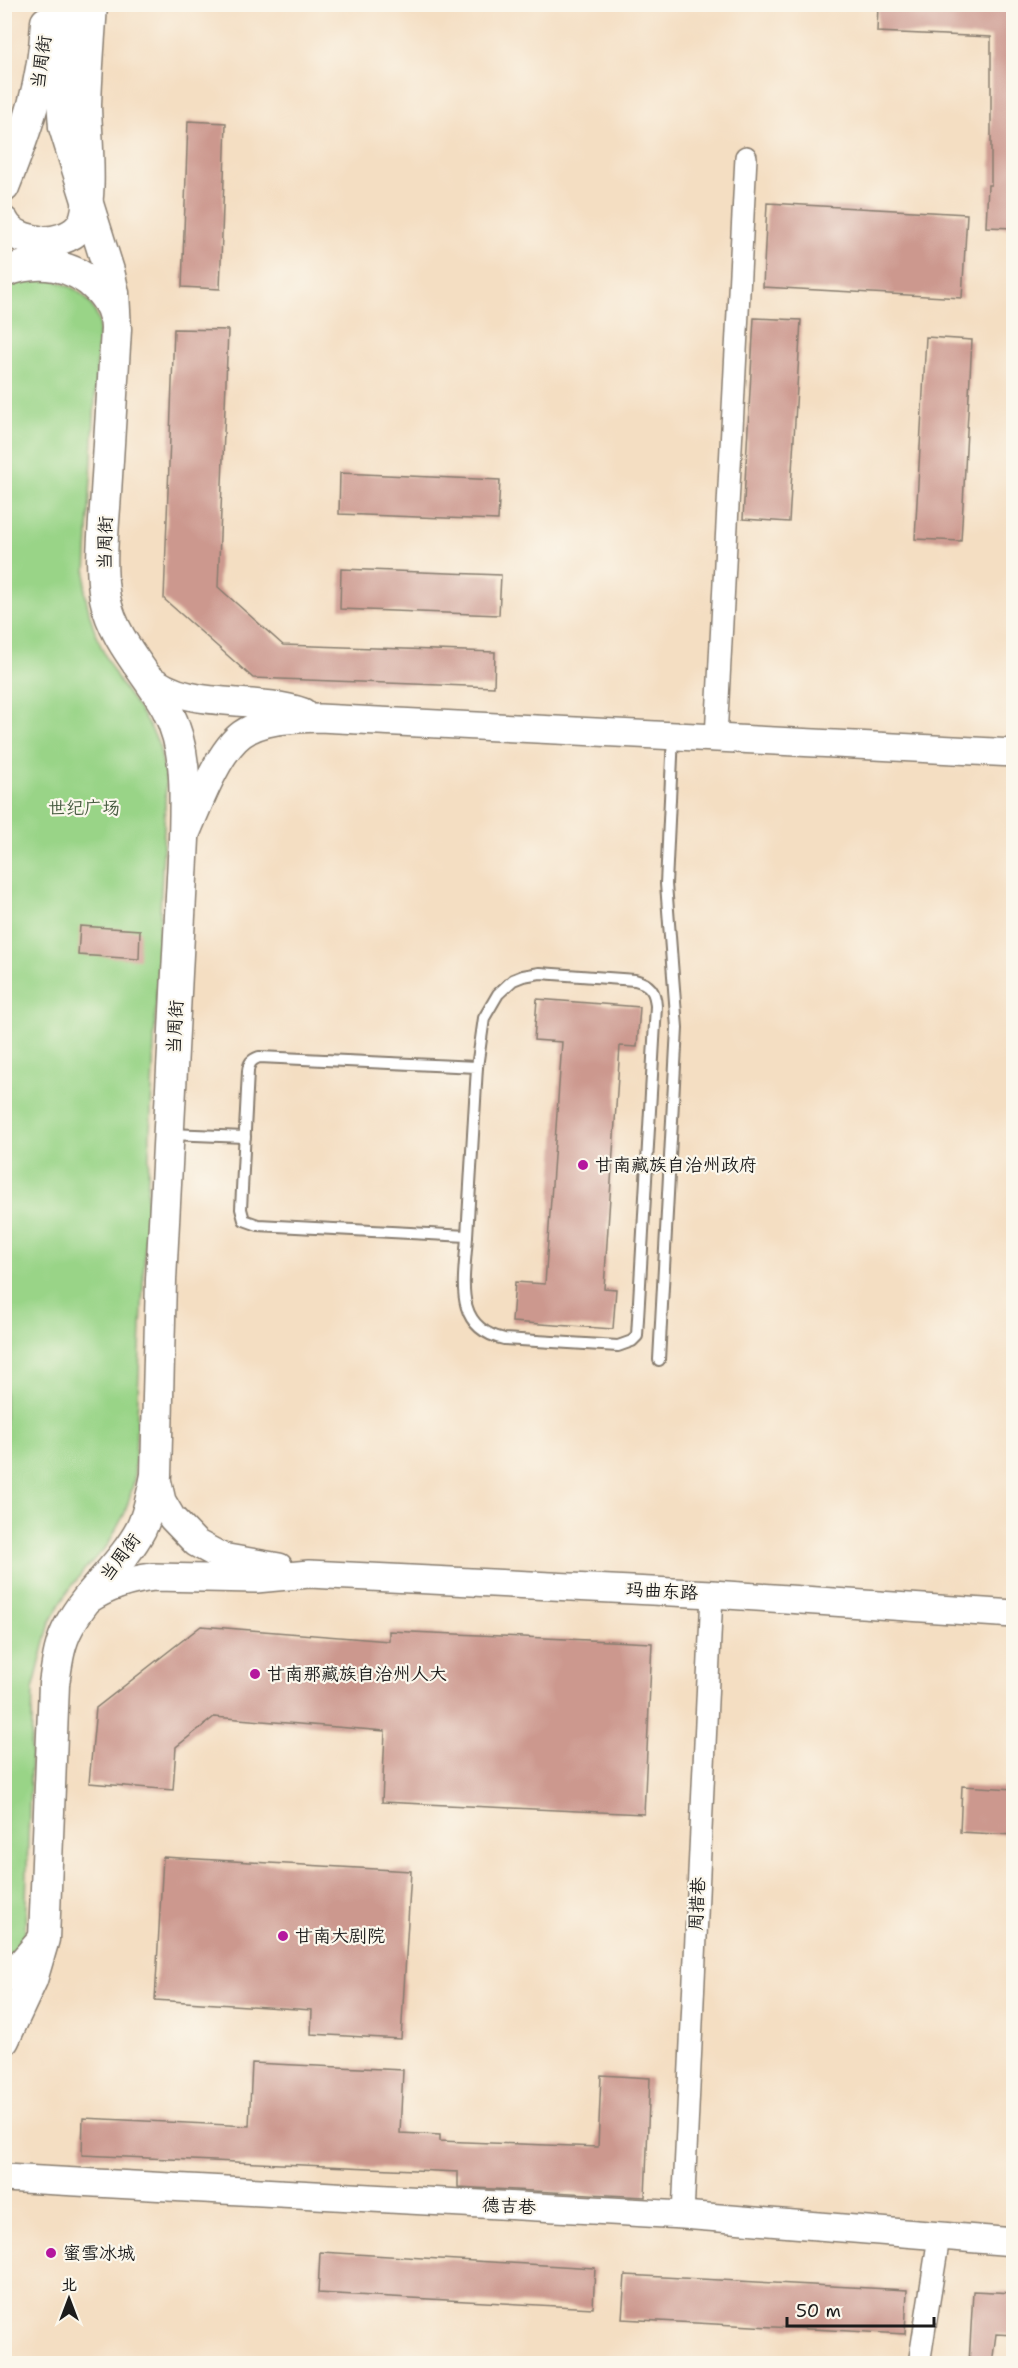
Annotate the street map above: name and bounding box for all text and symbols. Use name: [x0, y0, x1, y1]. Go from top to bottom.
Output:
street label: 当周街: [25, 34, 57, 90]
street label: 当周街: [93, 516, 117, 570]
park label: 世纪广场: [48, 796, 120, 820]
street label: 当周街: [162, 999, 188, 1055]
place label: 甘南藏族自治州政府: [595, 1153, 757, 1177]
marker: 甘南藏族自治州政府: [576, 1158, 590, 1172]
street label: 当周街: [94, 1528, 146, 1586]
street label: 玛曲东路: [625, 1577, 699, 1605]
place label: 甘南那藏族自治州人大: [267, 1662, 447, 1686]
marker: 甘南那藏族自治州人大: [248, 1667, 262, 1681]
street label: 周措巷: [684, 1876, 710, 1932]
place label: 甘南大剧院: [295, 1924, 385, 1948]
marker: 甘南大剧院: [276, 1929, 290, 1943]
street label: 德吉巷: [481, 2193, 537, 2219]
place label: 蜜雪冰城: [63, 2241, 135, 2265]
marker: 蜜雪冰城: [44, 2246, 58, 2260]
north arrow: [39, 2269, 99, 2329]
text: 北: [61, 2274, 77, 2295]
scale bar: [787, 2290, 934, 2328]
text: 50 m: [796, 2299, 841, 2323]

